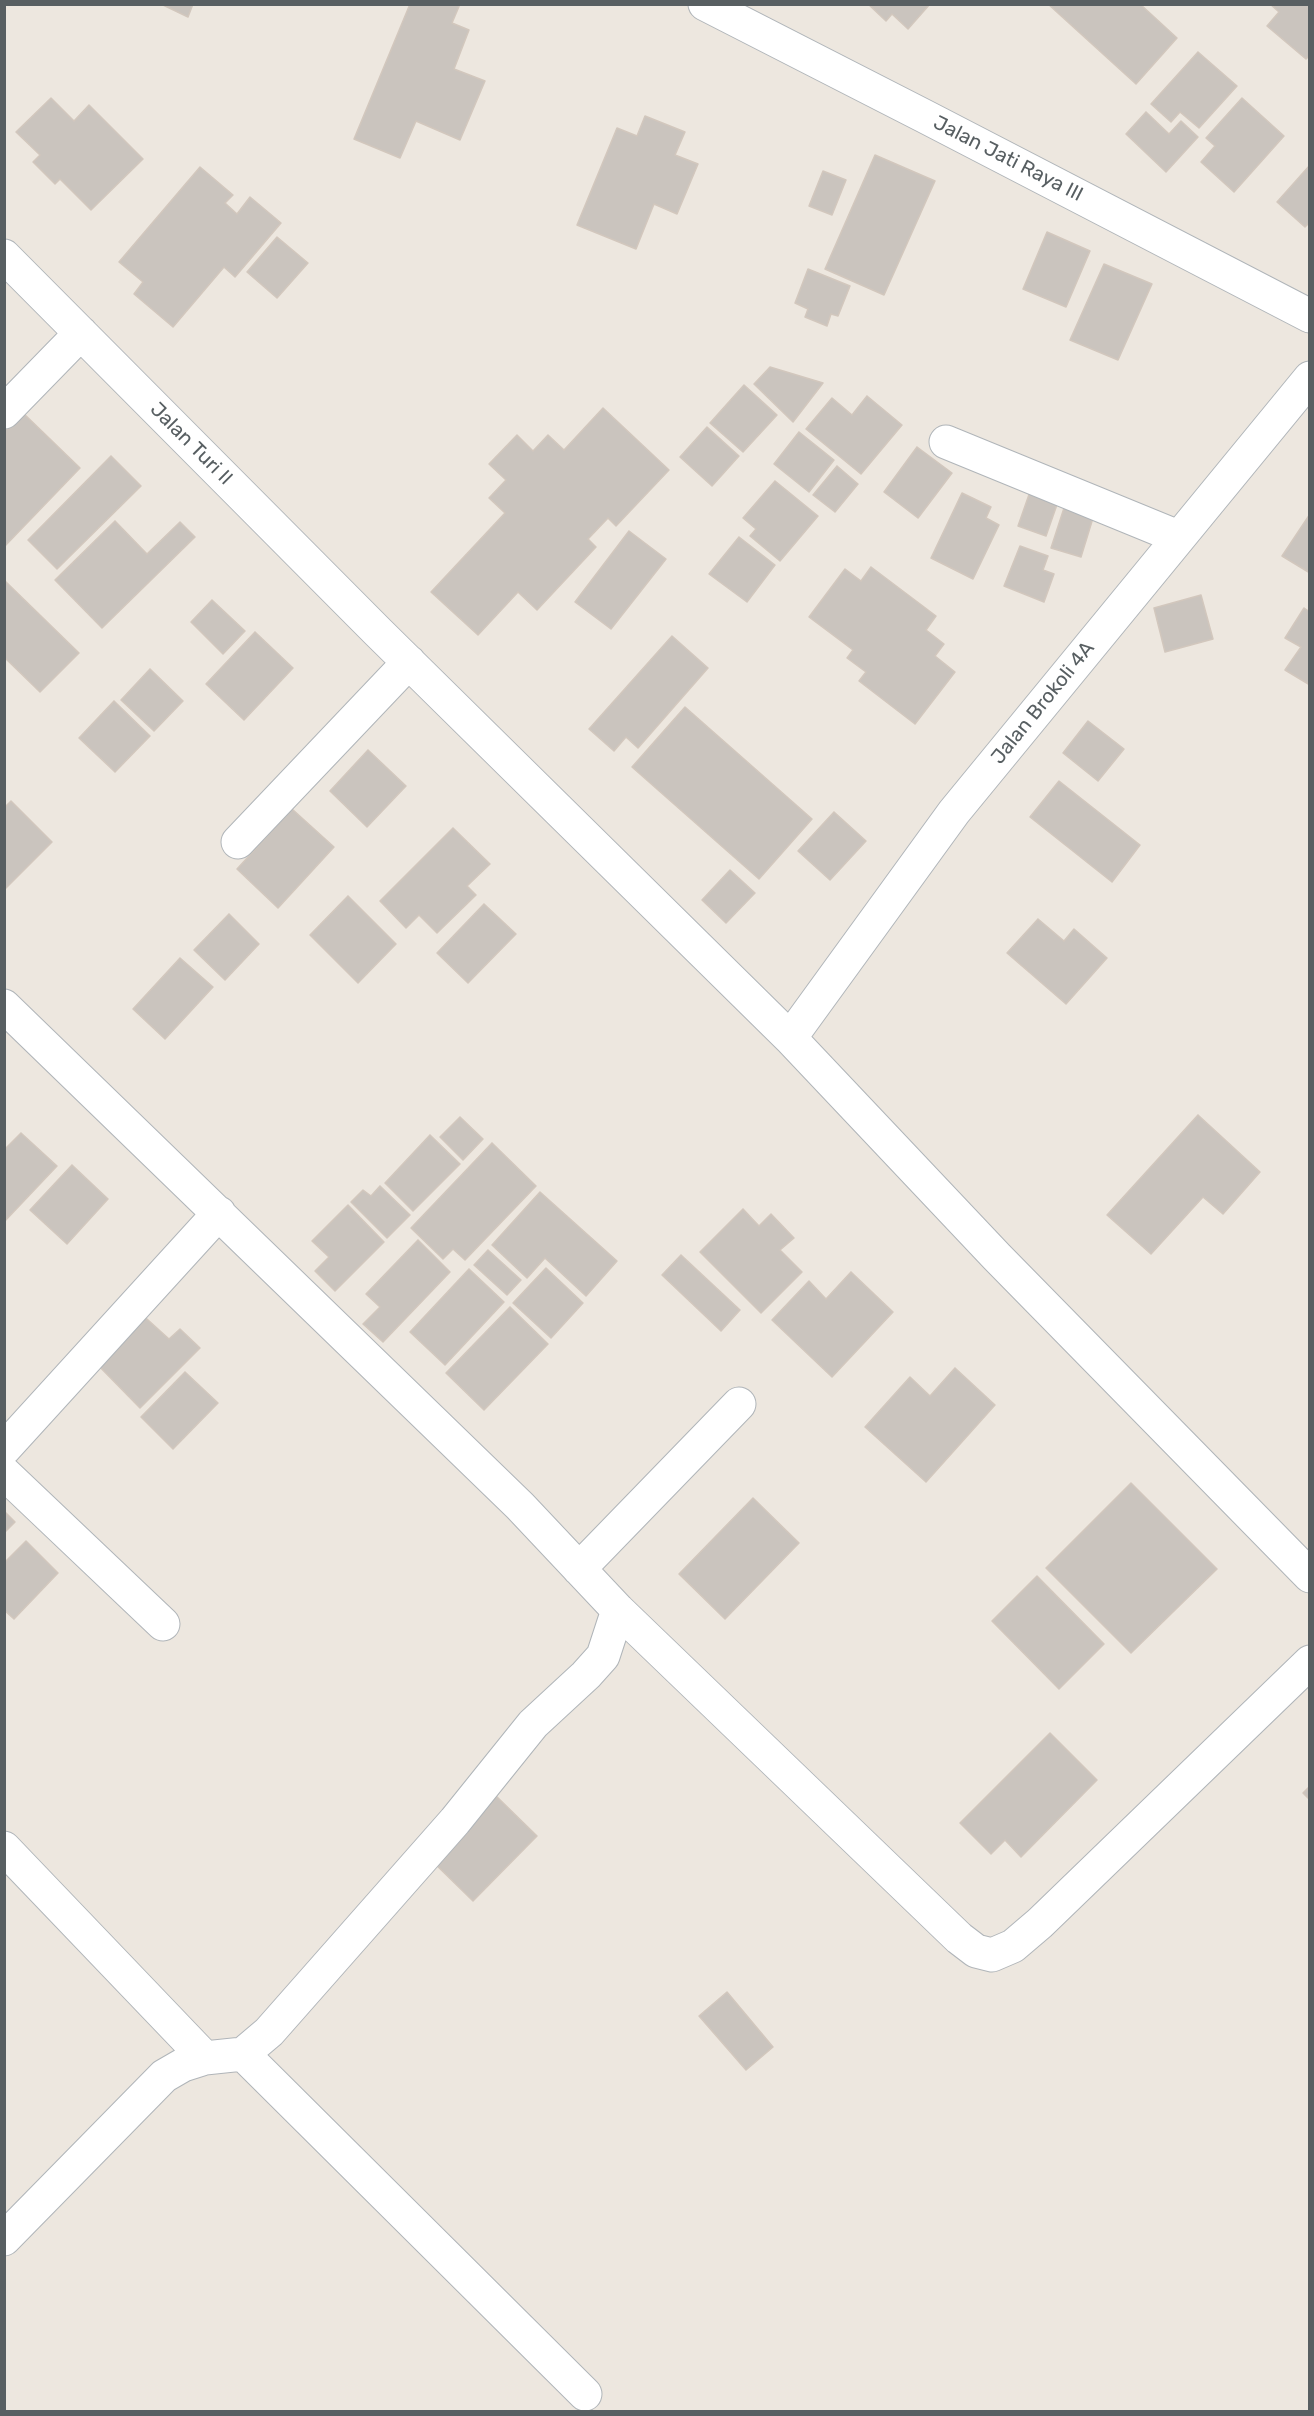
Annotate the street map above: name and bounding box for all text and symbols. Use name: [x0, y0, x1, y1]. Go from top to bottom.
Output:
street label: Jalan Jati Raya III: [929, 111, 1087, 207]
street label: Jalan Turi II: [145, 398, 237, 490]
street label: Jalan Brokoli 4A: [986, 637, 1100, 769]

